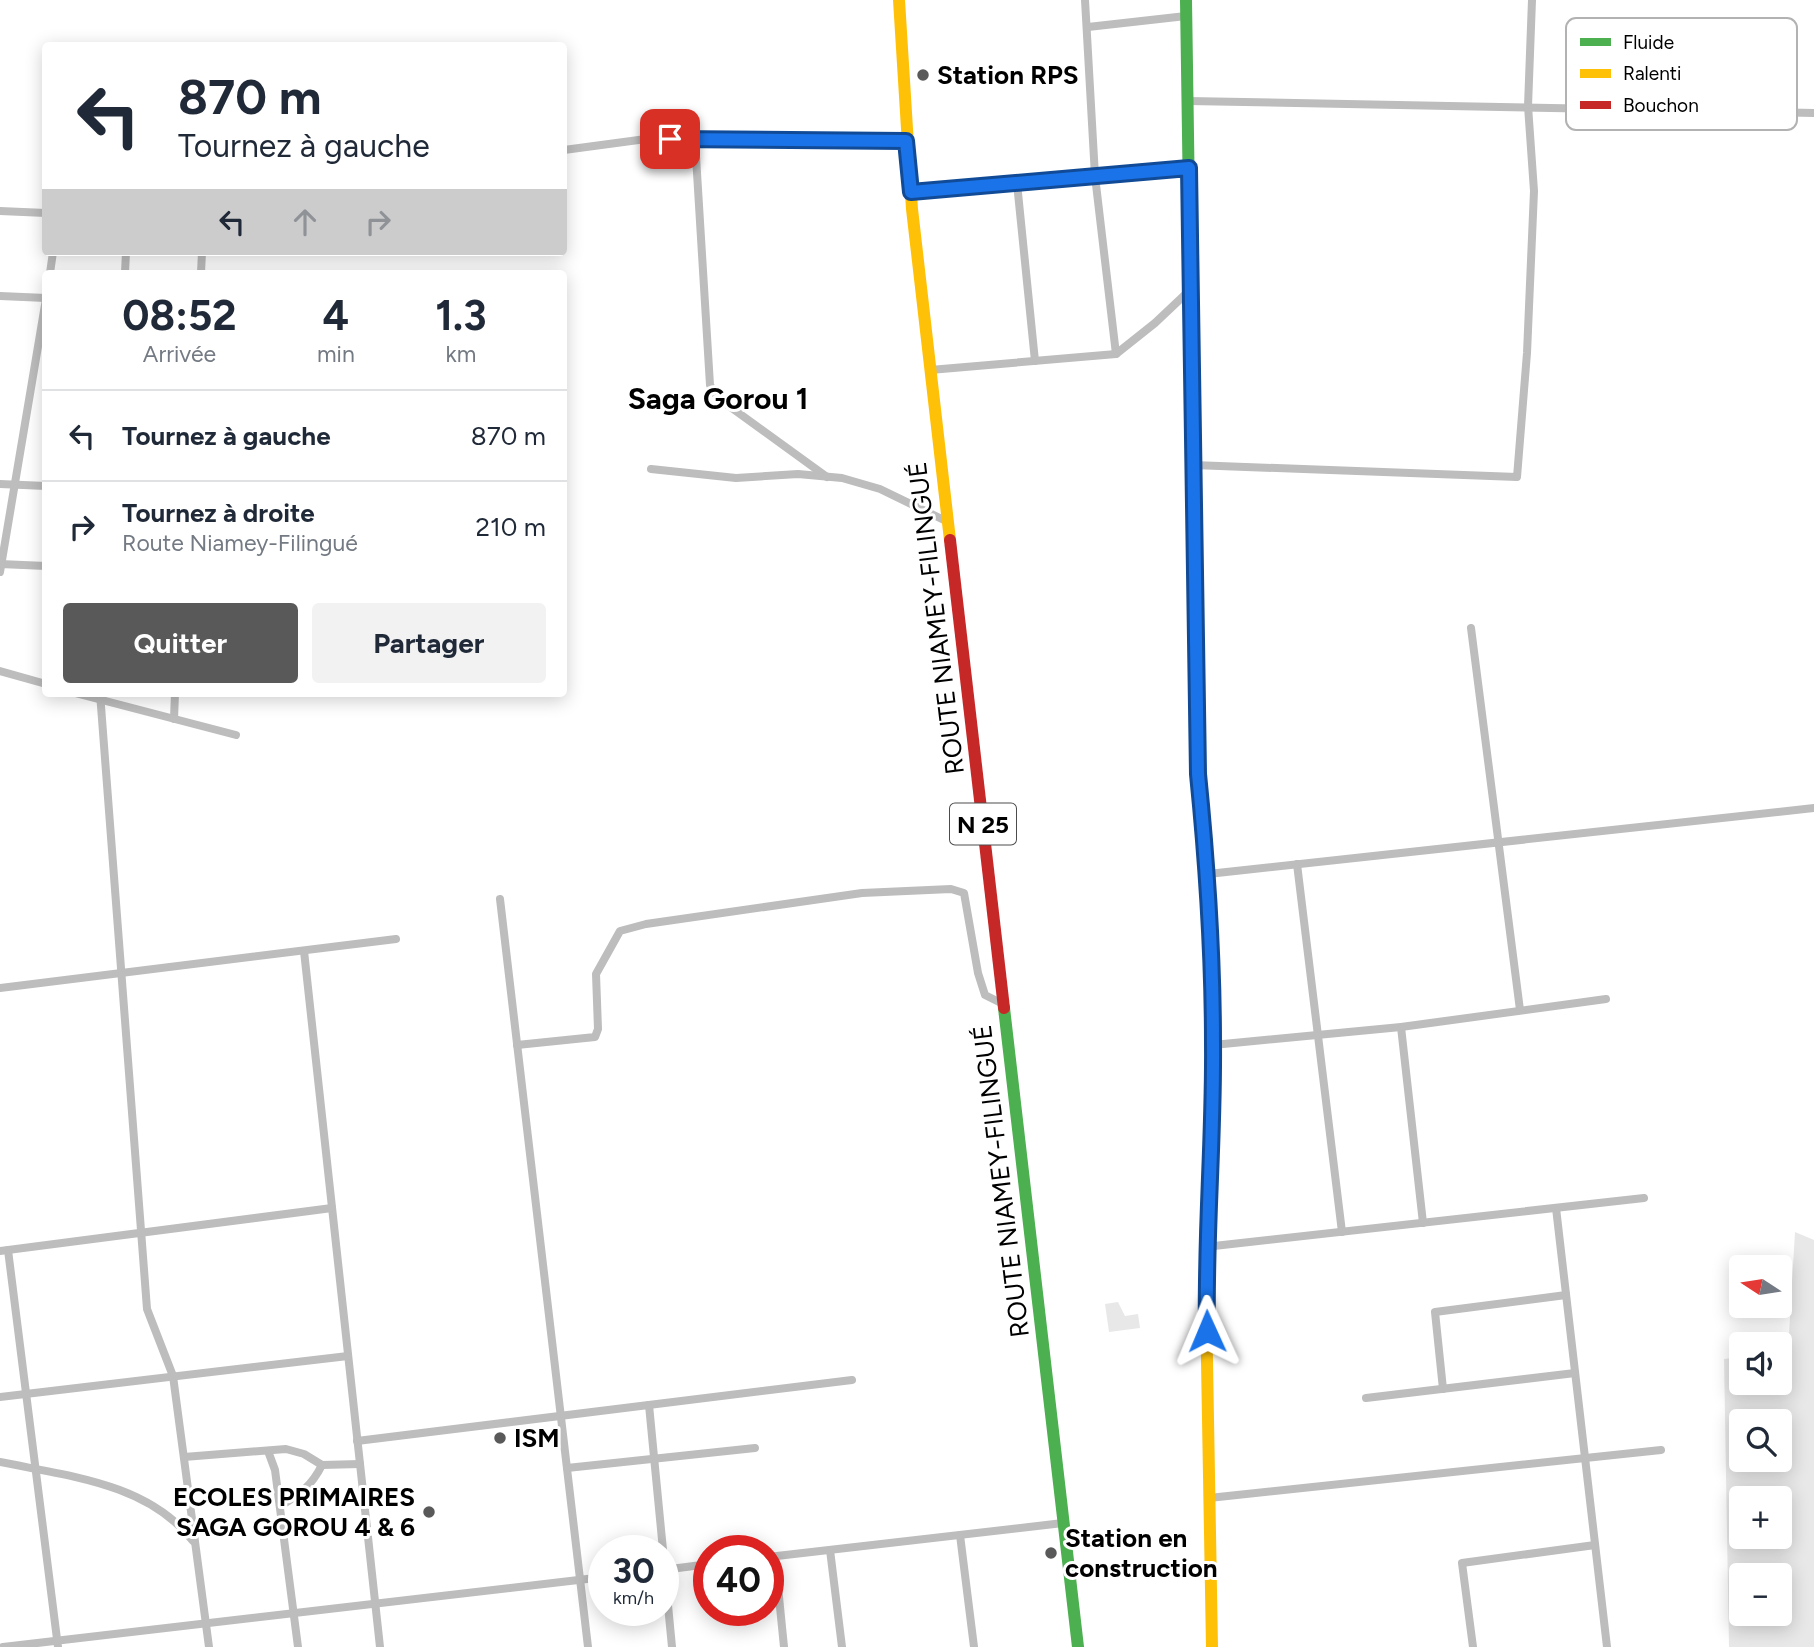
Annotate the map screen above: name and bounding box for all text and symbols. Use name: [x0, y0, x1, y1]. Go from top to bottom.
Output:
legend: [1566, 18, 1797, 130]
text: Fluide: [1623, 31, 1674, 54]
place label: Station RPS: [937, 59, 1078, 91]
text: Ralenti: [1623, 62, 1681, 85]
text: 870 m: [178, 67, 321, 126]
marker: Station RPS: [915, 67, 931, 83]
icon: left: [63, 70, 154, 161]
text: Bouchon: [1623, 94, 1699, 117]
pin: [640, 109, 700, 169]
icon: arrive: [651, 120, 689, 158]
text: Tournez à gauche: [178, 127, 430, 165]
icon: left: [213, 203, 251, 241]
icon: ahead: [286, 203, 324, 241]
icon: right: [359, 203, 397, 241]
text: 08:52: [122, 290, 237, 341]
text: 4: [323, 290, 349, 341]
text: 1.3: [435, 290, 487, 341]
text: Arrivée: [143, 340, 216, 368]
text: min: [317, 340, 355, 368]
text: km: [446, 340, 476, 368]
district label: Saga Gorou 1: [628, 380, 808, 417]
icon: left: [63, 417, 101, 455]
text: Tournez à gauche: [122, 420, 331, 452]
text: 870 m: [471, 420, 546, 452]
street label: ROUTE NIAMEY-FILINGUÉ: [901, 460, 971, 776]
text: Tournez à droite: [122, 497, 315, 529]
icon: right: [63, 508, 101, 546]
text: 210 m: [476, 511, 546, 543]
text: Route Niamey-Filingué: [122, 529, 358, 557]
button: Quitter: [63, 603, 298, 683]
button: Partager: [312, 603, 546, 683]
road number: N 25: [950, 804, 1016, 844]
street label: ROUTE NIAMEY-FILINGUÉ: [966, 1023, 1036, 1339]
north arrow: [1729, 1255, 1792, 1318]
map controls: [1729, 1255, 1792, 1626]
position arrow: [1170, 1294, 1244, 1368]
button: sound: [1729, 1332, 1792, 1395]
button: search: [1729, 1409, 1792, 1472]
place label: ISM: [514, 1422, 560, 1454]
marker: ISM: [492, 1430, 508, 1446]
place label: ECOLES PRIMAIRES SAGA GOROU 4 & 6: [173, 1481, 415, 1543]
button: +: [1729, 1486, 1792, 1549]
marker: ECOLES PRIMAIRES SAGA GOROU 4 & 6: [421, 1504, 437, 1520]
place label: Station en construction: [1065, 1522, 1218, 1584]
speed limit sign: 40: [693, 1535, 784, 1626]
marker: Station en construction: [1043, 1545, 1059, 1561]
text: 30: [612, 1550, 655, 1592]
button: −: [1729, 1563, 1792, 1626]
text: km/h: [613, 1587, 654, 1609]

